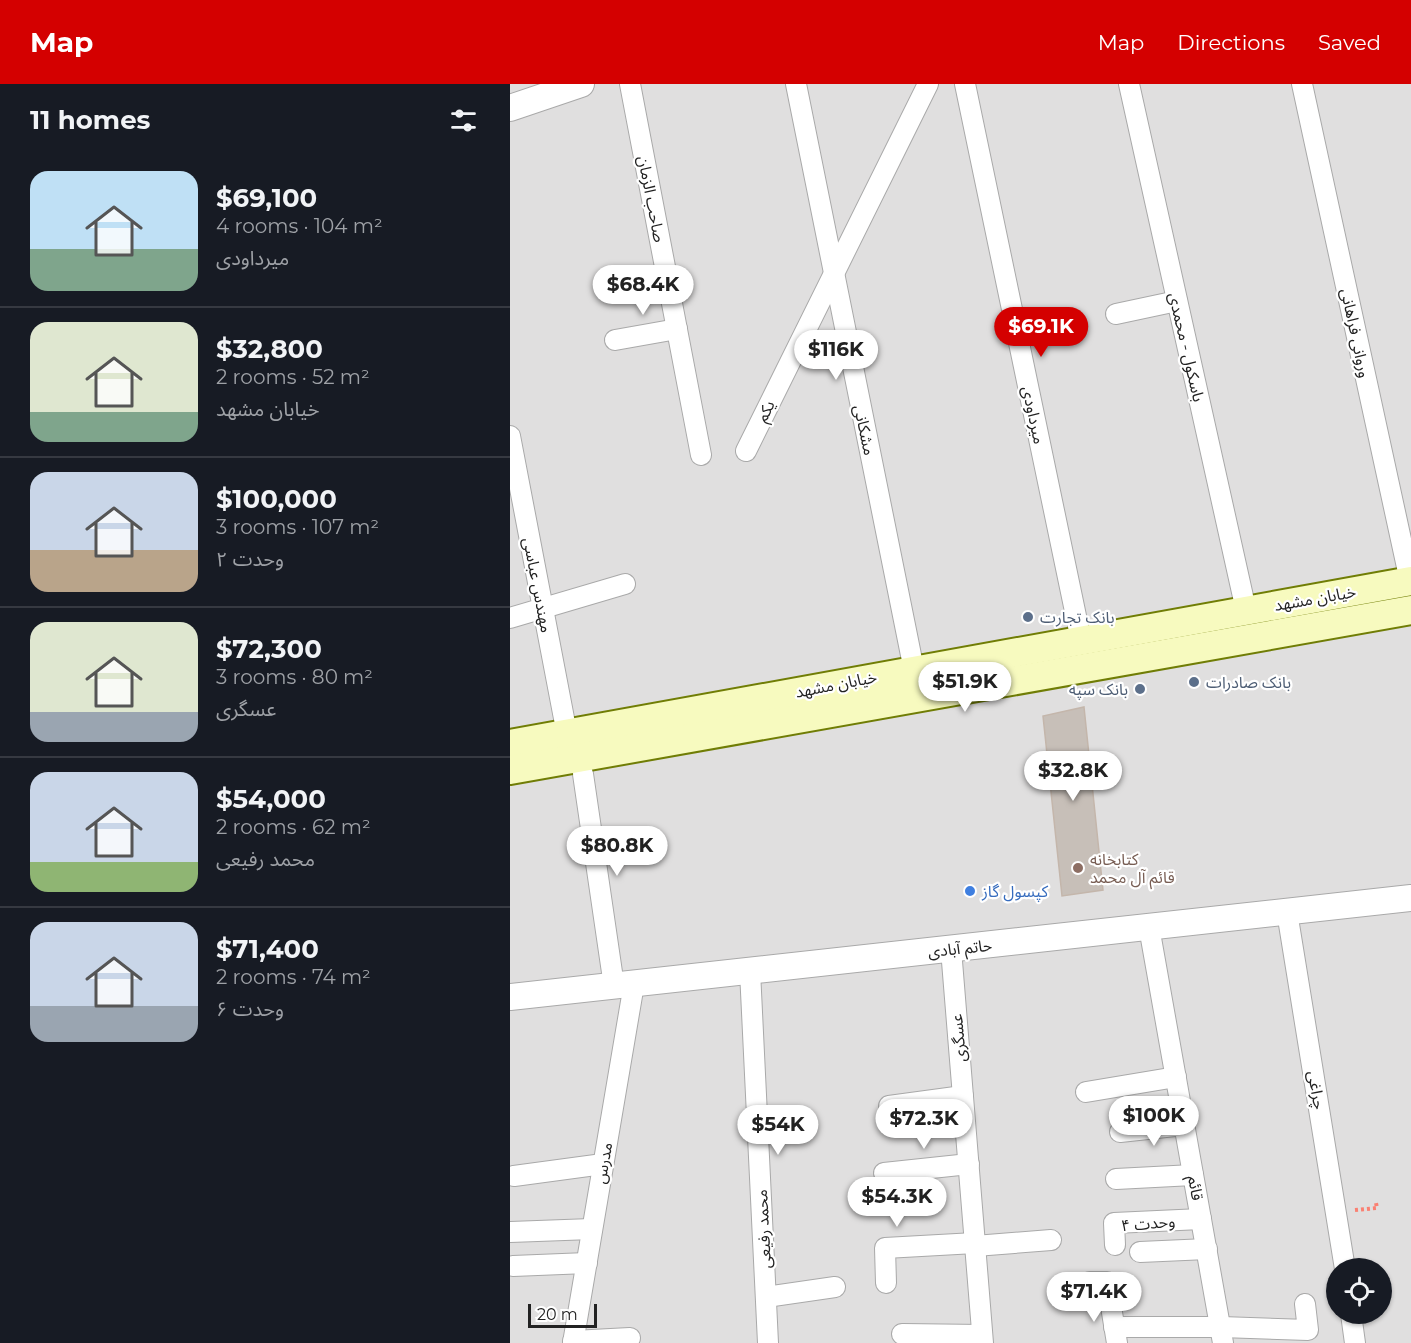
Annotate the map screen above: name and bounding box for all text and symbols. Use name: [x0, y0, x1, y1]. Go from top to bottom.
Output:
text: Map: [30, 25, 93, 59]
text: Map: [1098, 30, 1144, 55]
text: Directions: [1177, 30, 1285, 55]
text: Saved: [1318, 30, 1381, 55]
text: 11 homes: [30, 104, 150, 136]
icon: filters: [447, 104, 480, 137]
street label: صاحب الزمان: [634, 154, 669, 244]
text: $69,100: [216, 182, 317, 214]
icon: home: [78, 195, 150, 267]
text: 4 rooms · 104 m²: [216, 214, 383, 238]
text: میرداودی: [216, 246, 289, 270]
pin: $68.4K: [594, 265, 692, 316]
text: $68.4K: [607, 272, 679, 296]
street label: وروانی فراهانی: [1337, 287, 1374, 380]
street label: باسکول - محمدی: [1164, 291, 1208, 404]
pin: $69.1K: [992, 307, 1090, 358]
text: $69.1K: [1008, 314, 1074, 338]
pin: $116K: [794, 330, 878, 381]
text: $32,800: [216, 333, 323, 365]
text: $116K: [808, 337, 864, 361]
icon: home: [78, 346, 150, 418]
text: 2 rooms · 52 m²: [216, 365, 370, 389]
street label: میرداودی: [1018, 384, 1049, 446]
text: خیابان مشهد: [216, 397, 319, 421]
street label: یکم: [752, 397, 781, 427]
street label: مشکانی: [850, 403, 879, 457]
text: $100,000: [216, 483, 337, 515]
icon: home: [78, 496, 150, 568]
text: 3 rooms · 107 m²: [216, 515, 379, 539]
street label: مهندس عباسی: [519, 536, 556, 634]
text: وحدت ۲: [216, 547, 284, 571]
street label: خیابان مشهد: [1273, 582, 1358, 615]
place label: بانک تجارت: [1040, 608, 1114, 627]
marker: بانک تجارت: [1021, 610, 1035, 624]
text: $72,300: [216, 633, 322, 665]
icon: home: [78, 646, 150, 718]
pin: $51.9K: [916, 662, 1014, 713]
text: 3 rooms · 80 m²: [216, 665, 373, 689]
street label: خیابان مشهد: [794, 667, 879, 702]
text: $51.9K: [932, 669, 998, 693]
place label: بانک صادرات: [1206, 673, 1291, 692]
marker: بانک صادرات: [1187, 675, 1201, 689]
place label: بانک سپه: [1069, 680, 1128, 700]
marker: بانک سپه: [1133, 682, 1147, 696]
text: عسگری: [216, 697, 276, 721]
pin: $32.8K: [1024, 751, 1122, 802]
text: $32.8K: [1038, 758, 1108, 782]
text: $54,000: [216, 783, 326, 815]
icon: home: [78, 796, 150, 868]
text: 2 rooms · 62 m²: [216, 815, 371, 839]
pin: $80.8K: [568, 826, 666, 877]
text: $80.8K: [581, 833, 653, 857]
text: محمد رفیعی: [216, 847, 315, 871]
place label: کتابخانه قائم آل محمد: [1090, 850, 1175, 890]
marker: کتابخانه قائم آل محمد: [1071, 861, 1085, 875]
place label: کپسول گاز: [981, 882, 1049, 902]
marker: کپسول گاز: [963, 884, 977, 898]
text: $71,400: [216, 933, 319, 965]
street label: حاتم آبادی: [927, 936, 993, 964]
icon: home: [78, 946, 150, 1018]
text: 2 rooms · 74 m²: [216, 965, 371, 989]
text: وحدت ۶: [216, 997, 284, 1021]
street label: عسگری: [947, 1013, 970, 1063]
street label: چراغی: [1303, 1069, 1329, 1111]
pin: $100K: [1112, 1096, 1196, 1147]
pin: $72.3K: [875, 1099, 973, 1150]
text: $100K: [1123, 1103, 1185, 1127]
pin: $54K: [742, 1105, 814, 1156]
text: $72.3K: [889, 1106, 959, 1130]
text: $54K: [751, 1112, 805, 1136]
street label: مدرس: [591, 1141, 616, 1185]
street label: قائم: [1181, 1174, 1207, 1203]
pin: $54.3K: [848, 1177, 946, 1228]
text: $54.3K: [862, 1184, 932, 1208]
street label: محمد رفیعی: [752, 1189, 775, 1269]
street label: وحدت ۴: [1120, 1212, 1176, 1235]
map controls: [1326, 1258, 1392, 1324]
button: locate: [1326, 1258, 1392, 1324]
pin: $71.4K: [1045, 1272, 1143, 1323]
text: $71.4K: [1061, 1279, 1127, 1303]
scale bar: [528, 1301, 597, 1328]
text: 20 m: [537, 1305, 578, 1324]

